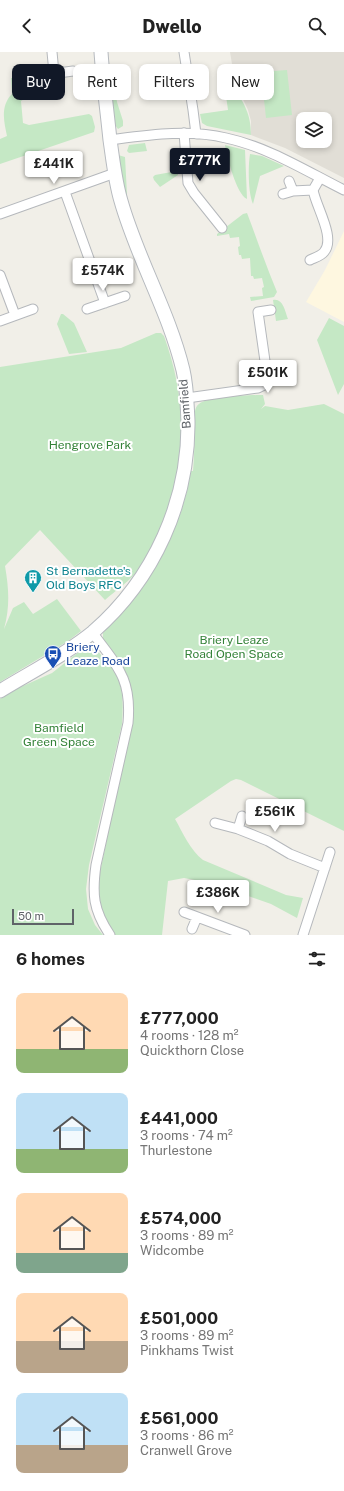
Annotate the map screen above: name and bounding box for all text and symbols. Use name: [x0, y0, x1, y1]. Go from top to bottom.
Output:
icon: back: [16, 15, 38, 37]
icon: search: [306, 15, 328, 37]
text: Dwello: [142, 16, 202, 37]
chip: Buy: [12, 64, 65, 100]
chip: Rent: [73, 64, 131, 100]
chip: Filters: [139, 64, 209, 100]
chip: New: [217, 64, 274, 100]
map controls: [296, 112, 332, 148]
button: layers: [296, 112, 332, 148]
pin: £777K: [172, 148, 228, 182]
pin: £441K: [26, 151, 82, 185]
text: £777K: [179, 153, 221, 168]
text: £441K: [34, 156, 74, 171]
pin: £574K: [75, 258, 131, 292]
text: £574K: [81, 263, 125, 278]
pin: £501K: [240, 360, 296, 394]
text: £501K: [248, 365, 288, 380]
street label: Bamfield: [176, 379, 194, 429]
park label: Hengrove Park: [49, 438, 132, 452]
place label: St Bernadette's Old Boys RFC: [46, 564, 131, 592]
building icon: St Bernadette's Old Boys RFC: [23, 568, 43, 593]
park label: Briery Leaze Road Open Space: [185, 633, 284, 661]
place label: Briery Leaze Road: [66, 640, 130, 668]
bus stop icon: Briery Leaze Road: [43, 644, 63, 669]
park label: Bamfield Green Space: [23, 721, 95, 749]
pin: £561K: [247, 799, 303, 833]
text: £561K: [255, 804, 295, 819]
pin: £386K: [190, 880, 246, 914]
text: £386K: [196, 885, 240, 900]
scale bar: [12, 907, 74, 926]
text: 50 m: [18, 910, 44, 922]
icon: filters: [306, 948, 328, 970]
text: 6 homes: [16, 949, 85, 969]
text: £777,000: [140, 1008, 219, 1028]
icon: home: [48, 1009, 96, 1057]
text: 4 rooms · 128 m²: [140, 1028, 239, 1043]
text: Quickthorn Close: [140, 1043, 244, 1058]
text: £441,000: [140, 1108, 218, 1128]
icon: home: [48, 1109, 96, 1157]
text: 3 rooms · 74 m²: [140, 1128, 233, 1143]
text: Thurlestone: [140, 1143, 212, 1158]
text: £574,000: [140, 1208, 222, 1228]
icon: home: [48, 1209, 96, 1257]
text: 3 rooms · 89 m²: [140, 1228, 234, 1243]
text: Widcombe: [140, 1243, 204, 1258]
text: £501,000: [140, 1308, 218, 1328]
icon: home: [48, 1309, 96, 1357]
text: 3 rooms · 89 m²: [140, 1328, 234, 1343]
text: Pinkhams Twist: [140, 1343, 234, 1358]
text: £561,000: [140, 1408, 218, 1428]
icon: home: [48, 1409, 96, 1457]
text: 3 rooms · 86 m²: [140, 1428, 234, 1443]
text: Cranwell Grove: [140, 1443, 232, 1458]

